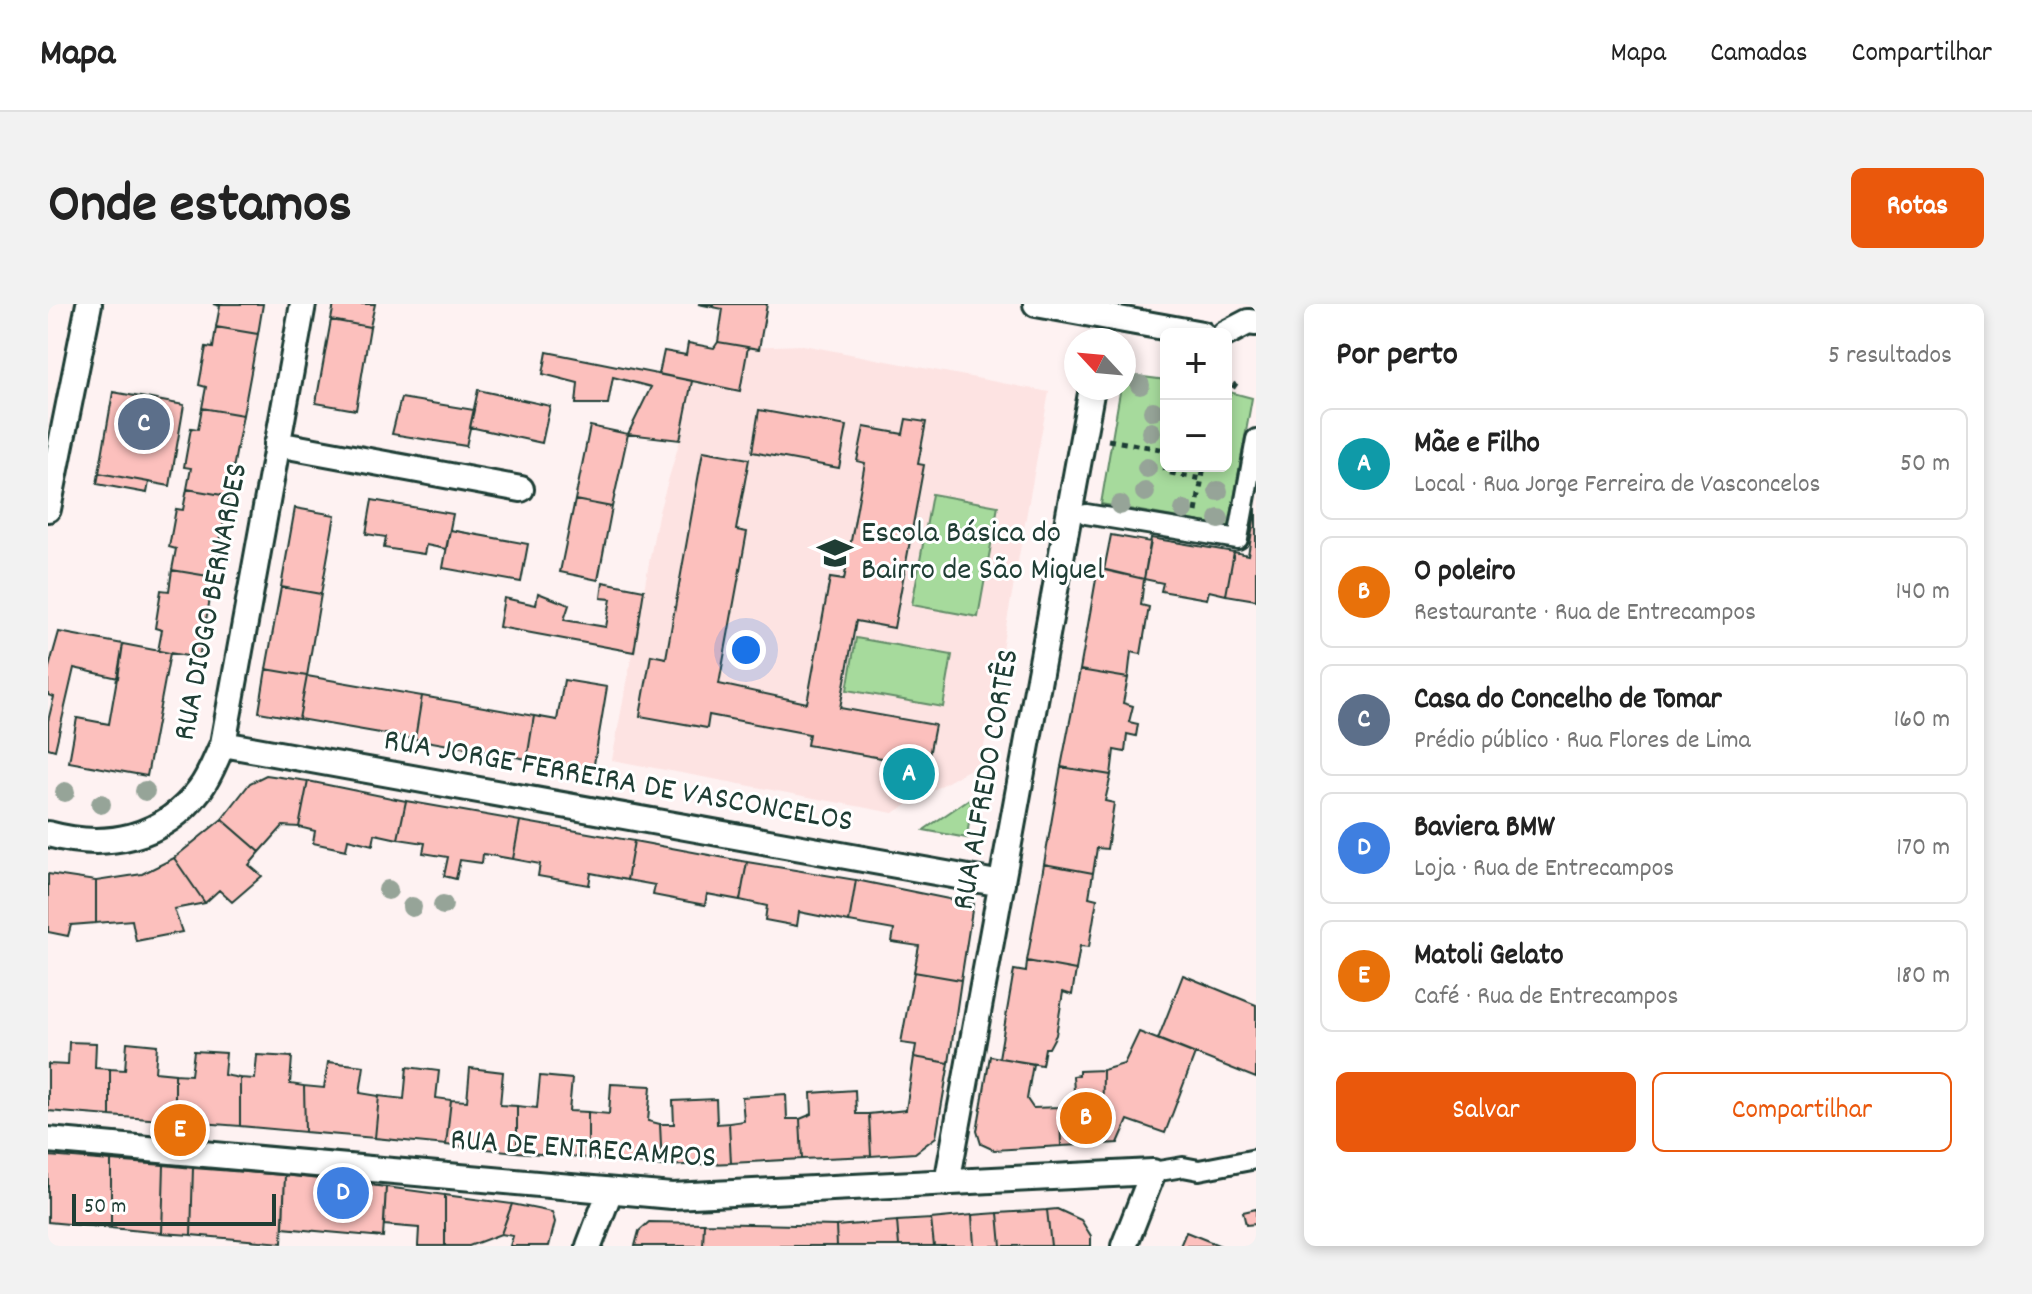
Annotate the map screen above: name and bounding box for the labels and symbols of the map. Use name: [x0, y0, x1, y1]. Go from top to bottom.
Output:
north arrow: [1064, 328, 1136, 400]
pin: C: [118, 394, 170, 454]
street label: RUA DIOGO BERNARDES: [164, 459, 262, 745]
place label: Escola Básica do Bairro de São Miguel: [861, 512, 1105, 595]
school or university icon: Escola Básica do Bairro de São Miguel: [816, 534, 854, 572]
your location: [726, 630, 766, 670]
street label: RUA ALFREDO CORTÊS: [942, 646, 1034, 914]
street label: RUA JORGE FERREIRA DE VASCONCELOS: [380, 719, 856, 847]
pin: A: [883, 744, 935, 804]
pin: B: [1060, 1088, 1112, 1148]
pin: E: [154, 1100, 206, 1160]
street label: RUA DE ENTRECAMPOS: [448, 1119, 718, 1183]
pin: D: [317, 1163, 369, 1223]
scale bar: [72, 1190, 276, 1226]

